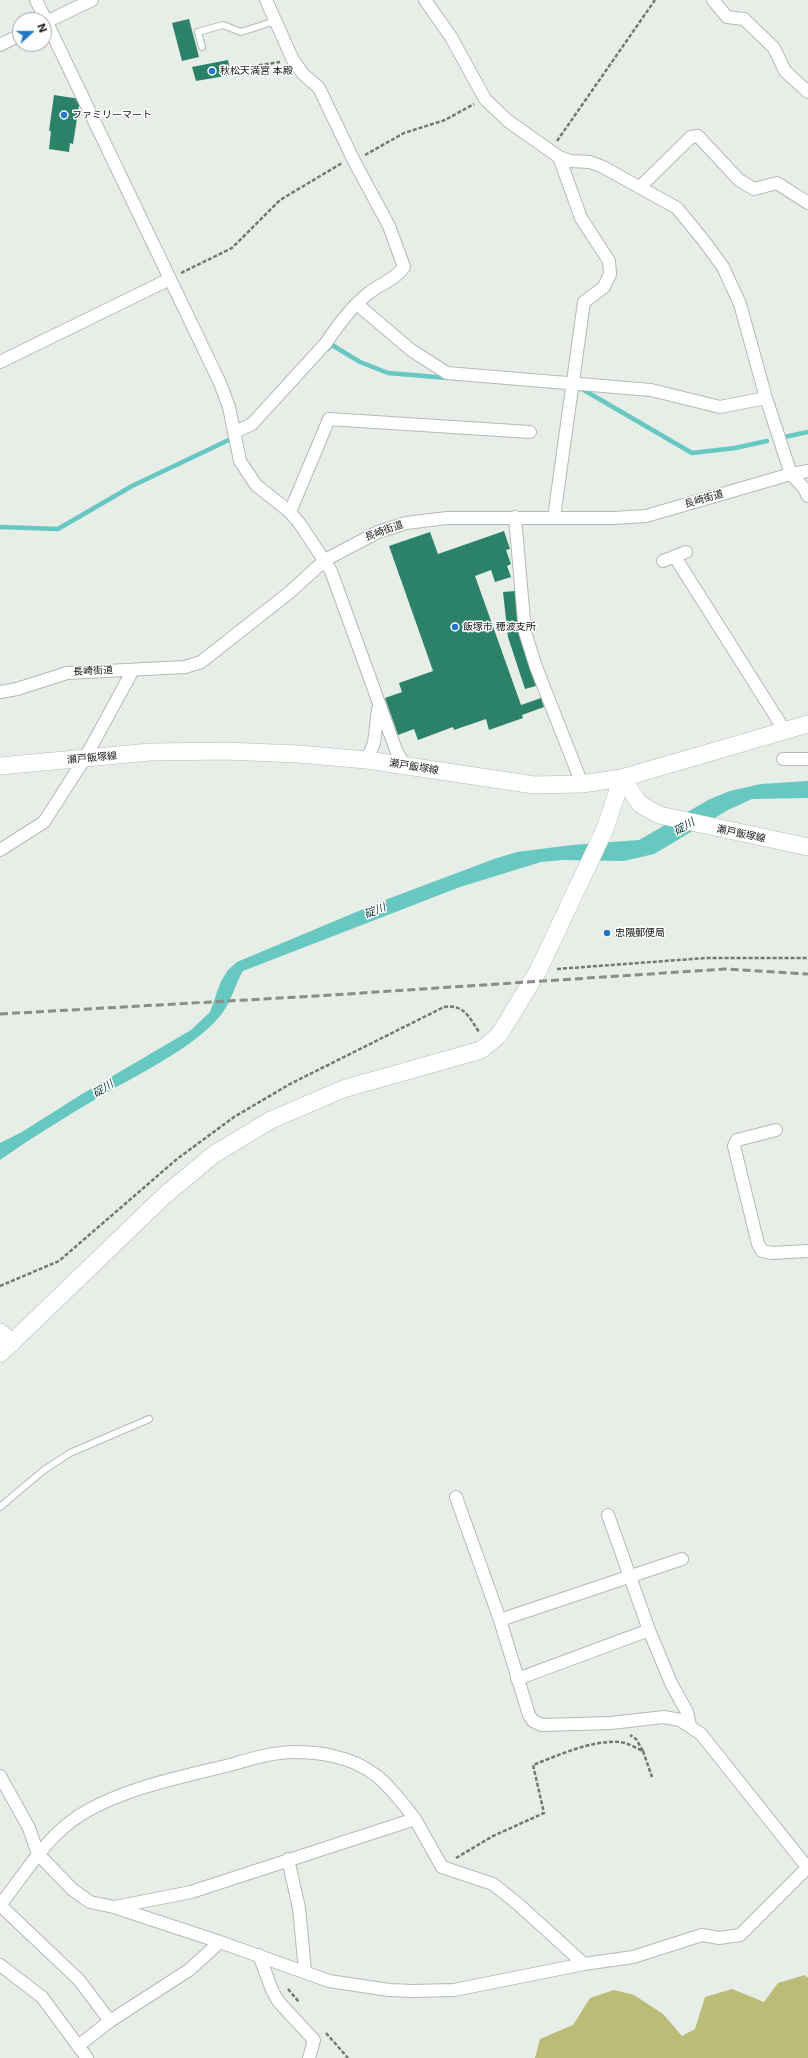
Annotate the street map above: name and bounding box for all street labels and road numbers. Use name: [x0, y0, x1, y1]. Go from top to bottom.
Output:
street label: 長崎街道: [683, 488, 725, 510]
street label: 長崎街道: [363, 519, 405, 543]
street label: 長崎街道: [73, 664, 113, 678]
street label: 瀬戸飯塚線: [67, 750, 117, 766]
street label: 瀬戸飯塚線: [388, 757, 440, 777]
street label: 瀬戸飯塚線: [715, 823, 767, 845]

